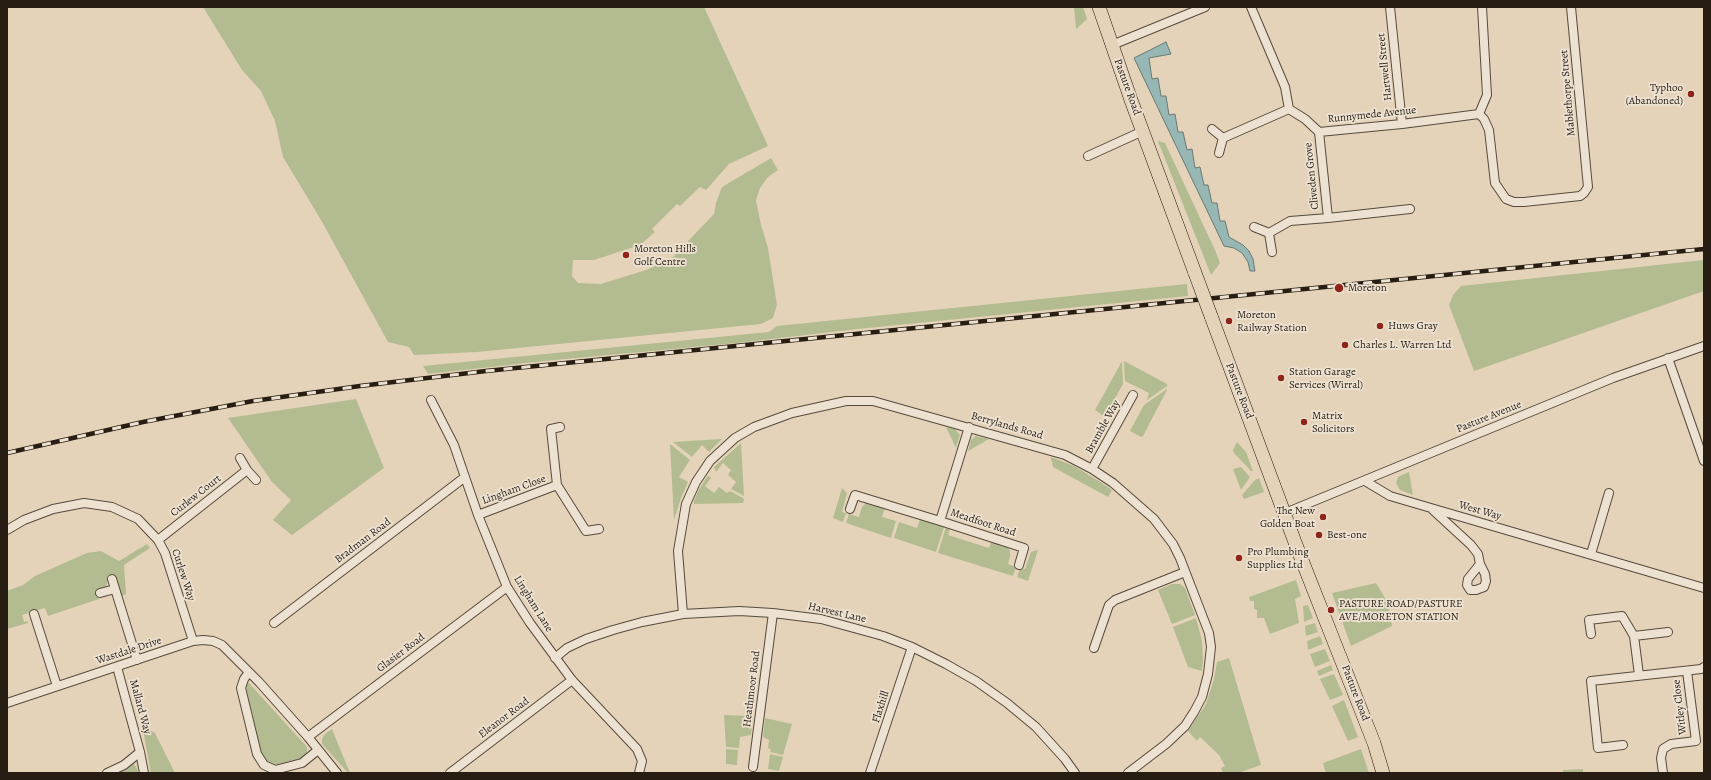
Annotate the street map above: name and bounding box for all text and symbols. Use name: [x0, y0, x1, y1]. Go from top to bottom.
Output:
street label: Hartwell Street: [1375, 32, 1395, 102]
street label: Mablethorpe Street: [1558, 49, 1578, 137]
street label: Pasture Road: [1111, 57, 1143, 117]
place label: Typhoo (Abandoned): [1626, 81, 1683, 107]
marker: Typhoo (Abandoned): [1686, 89, 1696, 99]
street label: Runnymede Avenue: [1327, 104, 1417, 126]
street label: Cliveden Grove: [1302, 142, 1322, 210]
place label: Moreton Hills Golf Centre: [634, 242, 696, 268]
marker: Moreton Hills Golf Centre: [621, 250, 631, 260]
place label: Moreton: [1348, 281, 1387, 295]
marker: Moreton: [1333, 282, 1345, 294]
place label: Moreton Railway Station: [1237, 308, 1307, 334]
marker: Moreton Railway Station: [1224, 316, 1234, 326]
place label: Huws Gray: [1388, 319, 1438, 333]
marker: Huws Gray: [1375, 321, 1385, 331]
place label: Charles L. Warren Ltd: [1353, 338, 1451, 352]
marker: Charles L. Warren Ltd: [1340, 340, 1350, 350]
street label: Pasture Road: [1222, 361, 1256, 421]
place label: Station Garage Services (Wirral): [1289, 365, 1363, 391]
marker: Station Garage Services (Wirral): [1276, 373, 1286, 383]
street label: Bramble Way: [1083, 398, 1123, 456]
street label: Pasture Avenue: [1455, 398, 1523, 436]
street label: Berrylands Road: [970, 409, 1044, 443]
place label: Matrix Solicitors: [1312, 409, 1354, 435]
marker: Matrix Solicitors: [1299, 417, 1309, 427]
street label: Curlew Court: [168, 472, 224, 520]
street label: Lingham Close: [480, 472, 548, 508]
street label: West Way: [1457, 499, 1503, 523]
place label: The New Golden Boat: [1260, 504, 1315, 530]
street label: Meadfoot Road: [949, 506, 1017, 540]
marker: The New Golden Boat: [1318, 512, 1328, 522]
street label: Bradman Road: [332, 516, 394, 566]
place label: Best-one: [1327, 528, 1367, 542]
marker: Best-one: [1314, 530, 1324, 540]
place label: Pro Plumbing Supplies Ltd: [1247, 545, 1309, 571]
street label: Curlew Way: [168, 547, 198, 603]
marker: Pro Plumbing Supplies Ltd: [1234, 553, 1244, 563]
street label: Lingham Lane: [510, 573, 556, 635]
place label: PASTURE ROAD/PASTURE AVE/MORETON STATION: [1339, 597, 1463, 623]
street label: Harvest Lane: [807, 600, 867, 626]
marker: PASTURE ROAD/PASTURE AVE/MORETON STATION: [1326, 605, 1336, 615]
street label: Glasier Road: [374, 631, 428, 675]
street label: Wastdale Drive: [95, 634, 163, 668]
street label: Heathmoor Road: [741, 650, 763, 728]
street label: Pasture Road: [1338, 663, 1372, 723]
street label: Mallard Way: [126, 678, 154, 736]
street label: Witley Close: [1670, 679, 1690, 735]
street label: Flaxhill: [870, 689, 892, 725]
street label: Eleanor Road: [476, 695, 532, 741]

